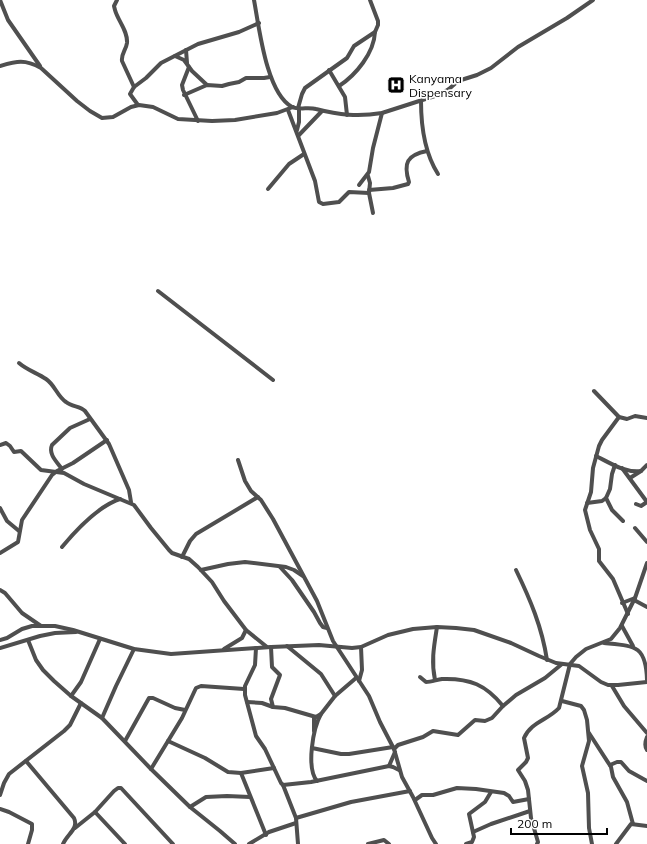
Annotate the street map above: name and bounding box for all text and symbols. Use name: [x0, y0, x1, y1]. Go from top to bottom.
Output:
place label: Kanyama Dispensary: [409, 71, 472, 100]
hospital icon: Kanyama Dispensary: [386, 75, 406, 95]
scale bar: [511, 810, 607, 836]
text: 200 m: [517, 816, 552, 831]

